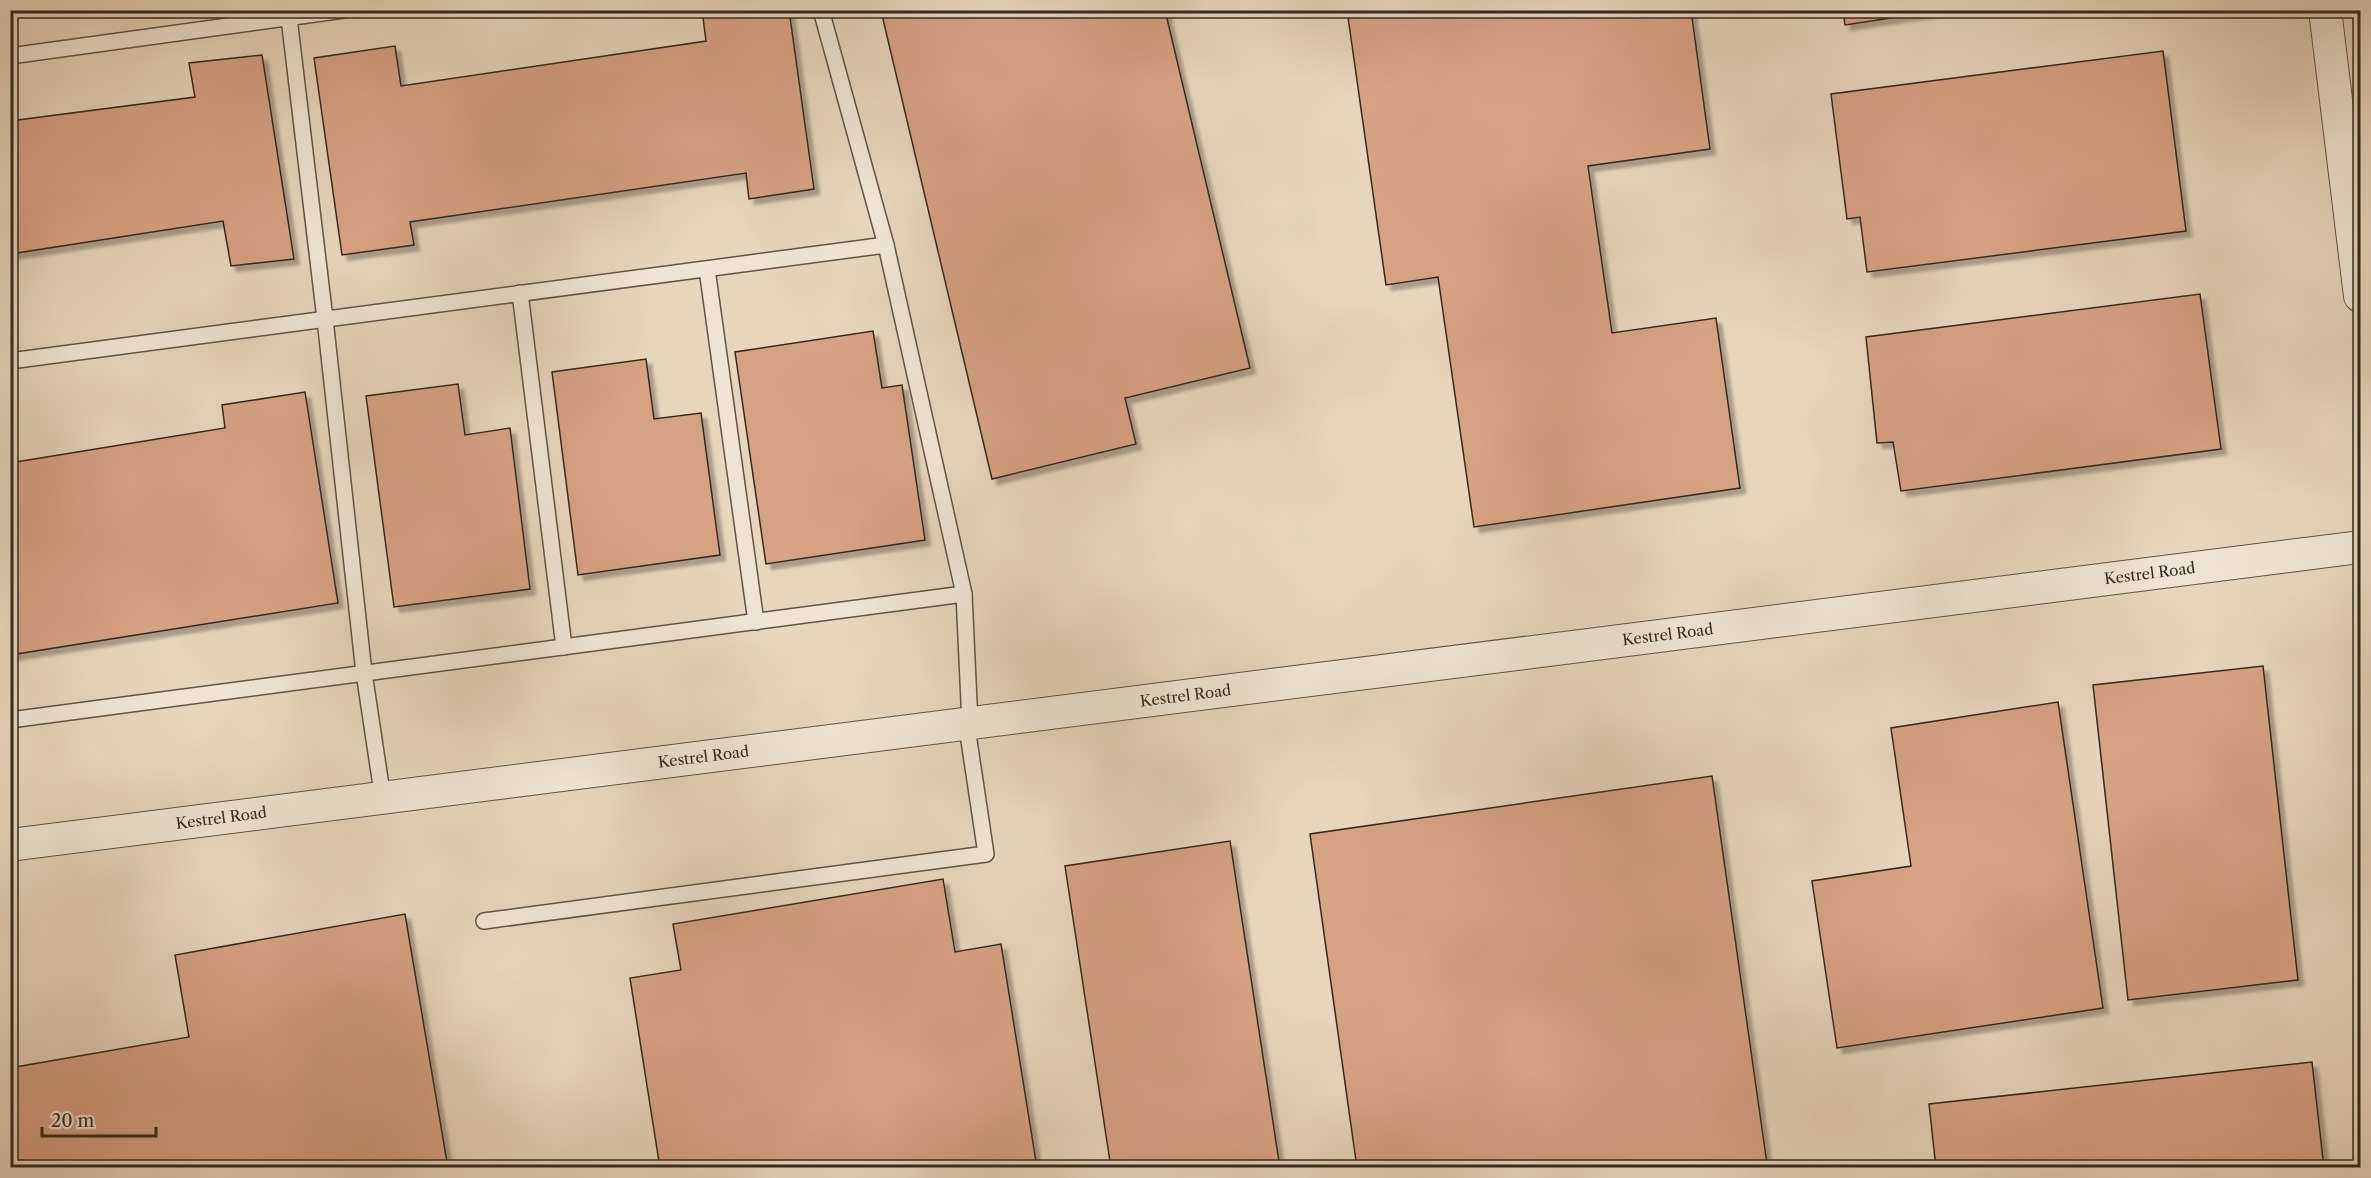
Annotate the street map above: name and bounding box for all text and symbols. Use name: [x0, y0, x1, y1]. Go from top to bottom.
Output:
street label: Kestrel Road: [2103, 558, 2196, 588]
street label: Kestrel Road: [1621, 619, 1714, 649]
street label: Kestrel Road: [1139, 680, 1232, 711]
street label: Kestrel Road: [657, 741, 750, 772]
street label: Kestrel Road: [175, 803, 268, 833]
scale bar: [42, 1100, 156, 1138]
text: 20 m: [51, 1110, 95, 1132]

